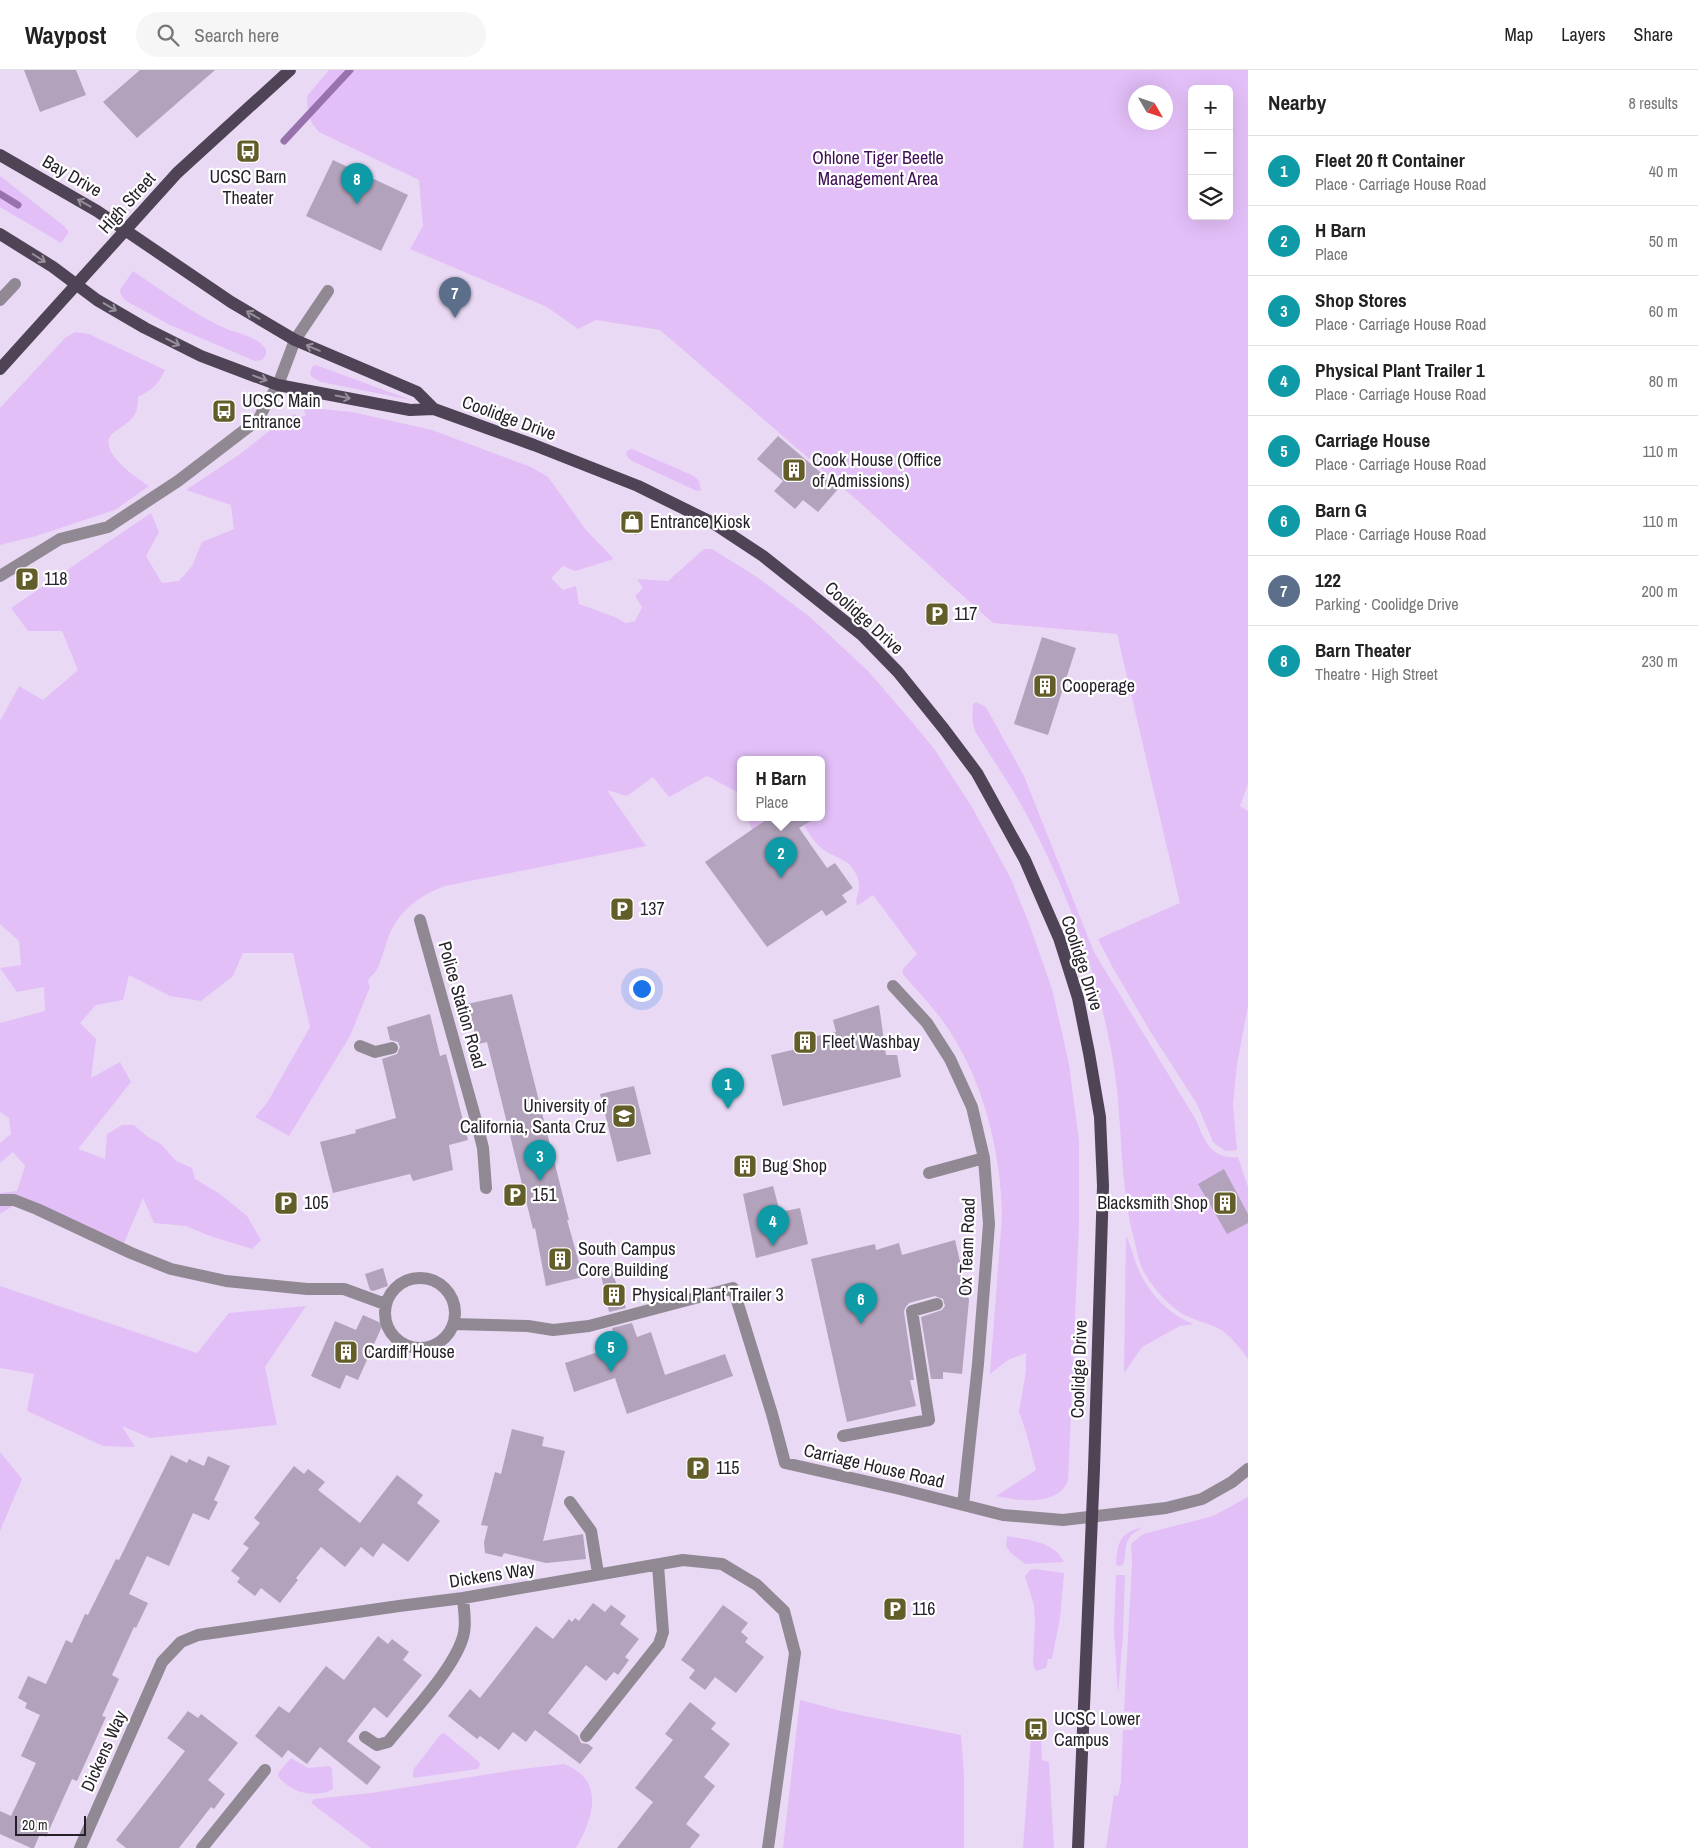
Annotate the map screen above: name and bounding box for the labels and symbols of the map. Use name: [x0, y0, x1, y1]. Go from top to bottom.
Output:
north arrow: [1128, 85, 1173, 130]
bus stop icon: UCSC Barn Theater: [235, 138, 261, 164]
park label: Ohlone Tiger Beetle Management Area: [812, 145, 944, 191]
street label: Bay Drive: [38, 149, 107, 203]
pin: 8: [341, 163, 373, 204]
place label: UCSC Barn Theater: [209, 164, 287, 210]
street label: High Street: [92, 167, 161, 239]
one-way arrow: [77, 198, 92, 208]
one-way arrow: [32, 253, 46, 264]
pin: 7: [439, 277, 471, 318]
one-way arrow: [103, 303, 117, 313]
one-way arrow: [247, 310, 261, 320]
one-way arrow: [165, 338, 180, 347]
one-way arrow: [306, 342, 321, 352]
one-way arrow: [252, 374, 267, 383]
place label: UCSC Main Entrance: [242, 388, 321, 434]
street label: Coolidge Drive: [459, 389, 560, 446]
one-way arrow: [334, 393, 350, 403]
bus stop icon: UCSC Main Entrance: [211, 398, 237, 424]
place label: Cook House (Office of Admissions): [812, 447, 941, 493]
building icon: Cook House (Office of Admissions): [781, 457, 807, 483]
shop icon: Entrance Kiosk: [619, 509, 645, 535]
place label: Entrance Kiosk: [650, 509, 751, 534]
parking icon: 118: [14, 566, 40, 592]
place label: 118: [44, 566, 68, 591]
street label: Coolidge Drive: [819, 575, 909, 660]
parking icon: 117: [924, 601, 950, 627]
place label: 117: [954, 601, 978, 626]
building icon: Cooperage: [1032, 673, 1058, 699]
place label: Cooperage: [1062, 673, 1135, 698]
pin: 2: [765, 837, 797, 878]
parking icon: 137: [609, 896, 635, 922]
place label: 137: [640, 896, 665, 921]
street label: Coolidge Drive: [1055, 912, 1110, 1014]
street label: Police Station Road: [432, 938, 493, 1071]
your location: [629, 976, 655, 1002]
building icon: Fleet Washbay: [792, 1029, 818, 1055]
place label: Fleet Washbay: [822, 1029, 921, 1054]
pin: 1: [712, 1068, 744, 1109]
place label: University of California, Santa Cruz: [460, 1093, 607, 1139]
school or university icon: University of California, Santa Cruz: [611, 1103, 637, 1129]
pin: 3: [524, 1140, 556, 1181]
building icon: Bug Shop: [732, 1153, 758, 1179]
place label: Bug Shop: [762, 1153, 827, 1178]
parking icon: 151: [502, 1182, 528, 1208]
place label: 151: [532, 1182, 557, 1207]
parking icon: 105: [273, 1190, 299, 1216]
place label: 105: [304, 1190, 329, 1215]
place label: Blacksmith Shop: [1097, 1190, 1208, 1215]
building icon: Blacksmith Shop: [1212, 1190, 1238, 1216]
street label: Ox Team Road: [952, 1197, 981, 1296]
pin: 4: [757, 1205, 789, 1246]
place label: South Campus Core Building: [578, 1236, 676, 1282]
building icon: South Campus Core Building: [547, 1246, 573, 1272]
building icon: Physical Plant Trailer 3: [601, 1282, 627, 1308]
place label: Physical Plant Trailer 3: [632, 1282, 784, 1307]
pin: 6: [845, 1283, 877, 1324]
street label: Coolidge Drive: [1064, 1319, 1093, 1419]
pin: 5: [595, 1331, 627, 1372]
building icon: Cardiff House: [333, 1339, 359, 1365]
place label: Cardiff House: [364, 1339, 455, 1364]
street label: Carriage House Road: [801, 1437, 947, 1494]
parking icon: 115: [685, 1455, 711, 1481]
place label: 115: [716, 1455, 740, 1480]
street label: Dickens Way: [447, 1555, 537, 1594]
parking icon: 116: [882, 1596, 908, 1622]
place label: 116: [912, 1596, 936, 1621]
street label: Dickens Way: [75, 1706, 133, 1795]
place label: UCSC Lower Campus: [1054, 1706, 1140, 1752]
bus stop icon: UCSC Lower Campus: [1023, 1716, 1049, 1742]
scale bar: [15, 1813, 86, 1836]

